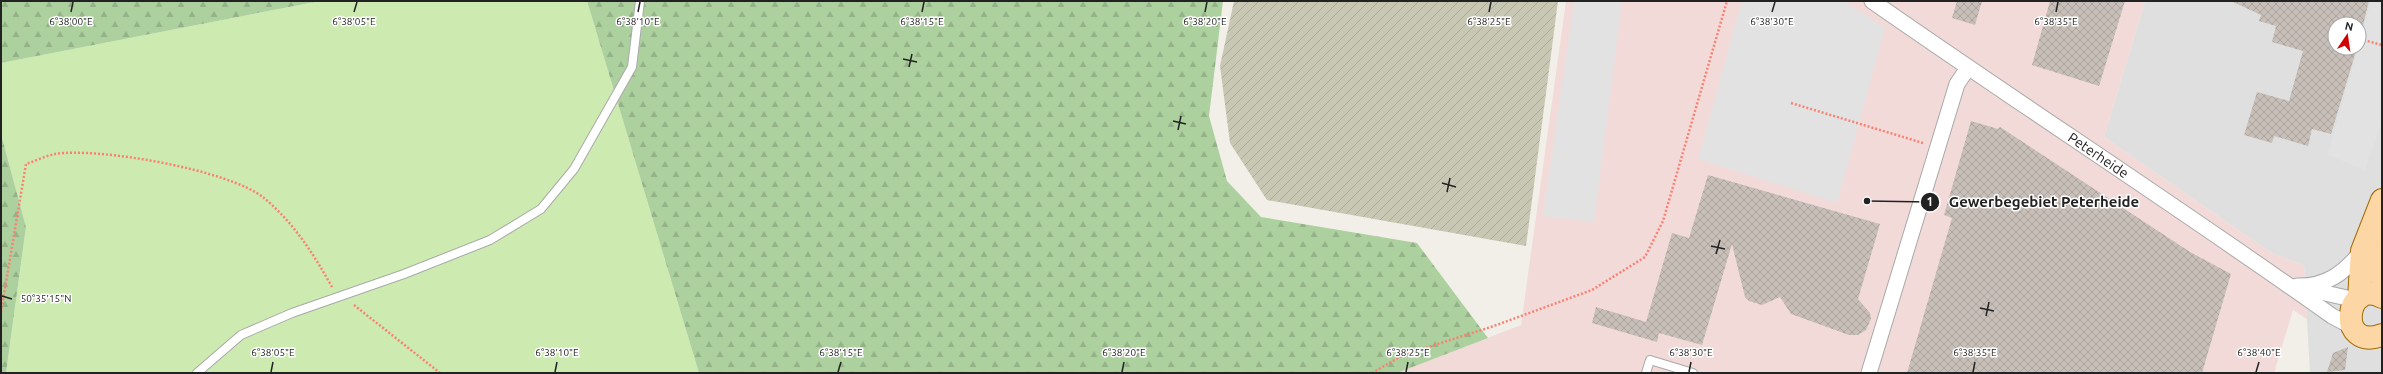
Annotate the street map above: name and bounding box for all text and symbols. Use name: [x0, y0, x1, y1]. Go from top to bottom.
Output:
text: 6°38'00"E: [49, 16, 93, 27]
text: 6°38'05"E: [332, 16, 376, 27]
text: 6°38'10"E: [616, 16, 660, 27]
text: 6°38'15"E: [900, 16, 944, 27]
text: 6°38'20"E: [1183, 16, 1227, 27]
text: 6°38'25"E: [1467, 16, 1511, 27]
text: 6°38'30"E: [1750, 16, 1794, 27]
text: 6°38'35"E: [2034, 16, 2078, 27]
north arrow: [2327, 16, 2367, 56]
text: N: [2344, 19, 2355, 33]
street label: Peterheide: [2065, 129, 2132, 181]
callout: Gewerbegebiet Peterheide: [1920, 189, 2147, 216]
text: Gewerbegebiet Peterheide: [1949, 193, 2139, 210]
text: 1: [1927, 195, 1933, 208]
text: 50°35'15"N: [21, 293, 71, 304]
text: 6°38'05"E: [251, 347, 295, 358]
text: 6°38'10"E: [535, 347, 579, 358]
text: 6°38'15"E: [819, 347, 863, 358]
text: 6°38'20"E: [1102, 347, 1146, 358]
text: 6°38'25"E: [1386, 347, 1430, 358]
text: 6°38'30"E: [1669, 347, 1713, 358]
text: 6°38'35"E: [1953, 347, 1997, 358]
text: 6°38'40"E: [2237, 347, 2281, 358]

